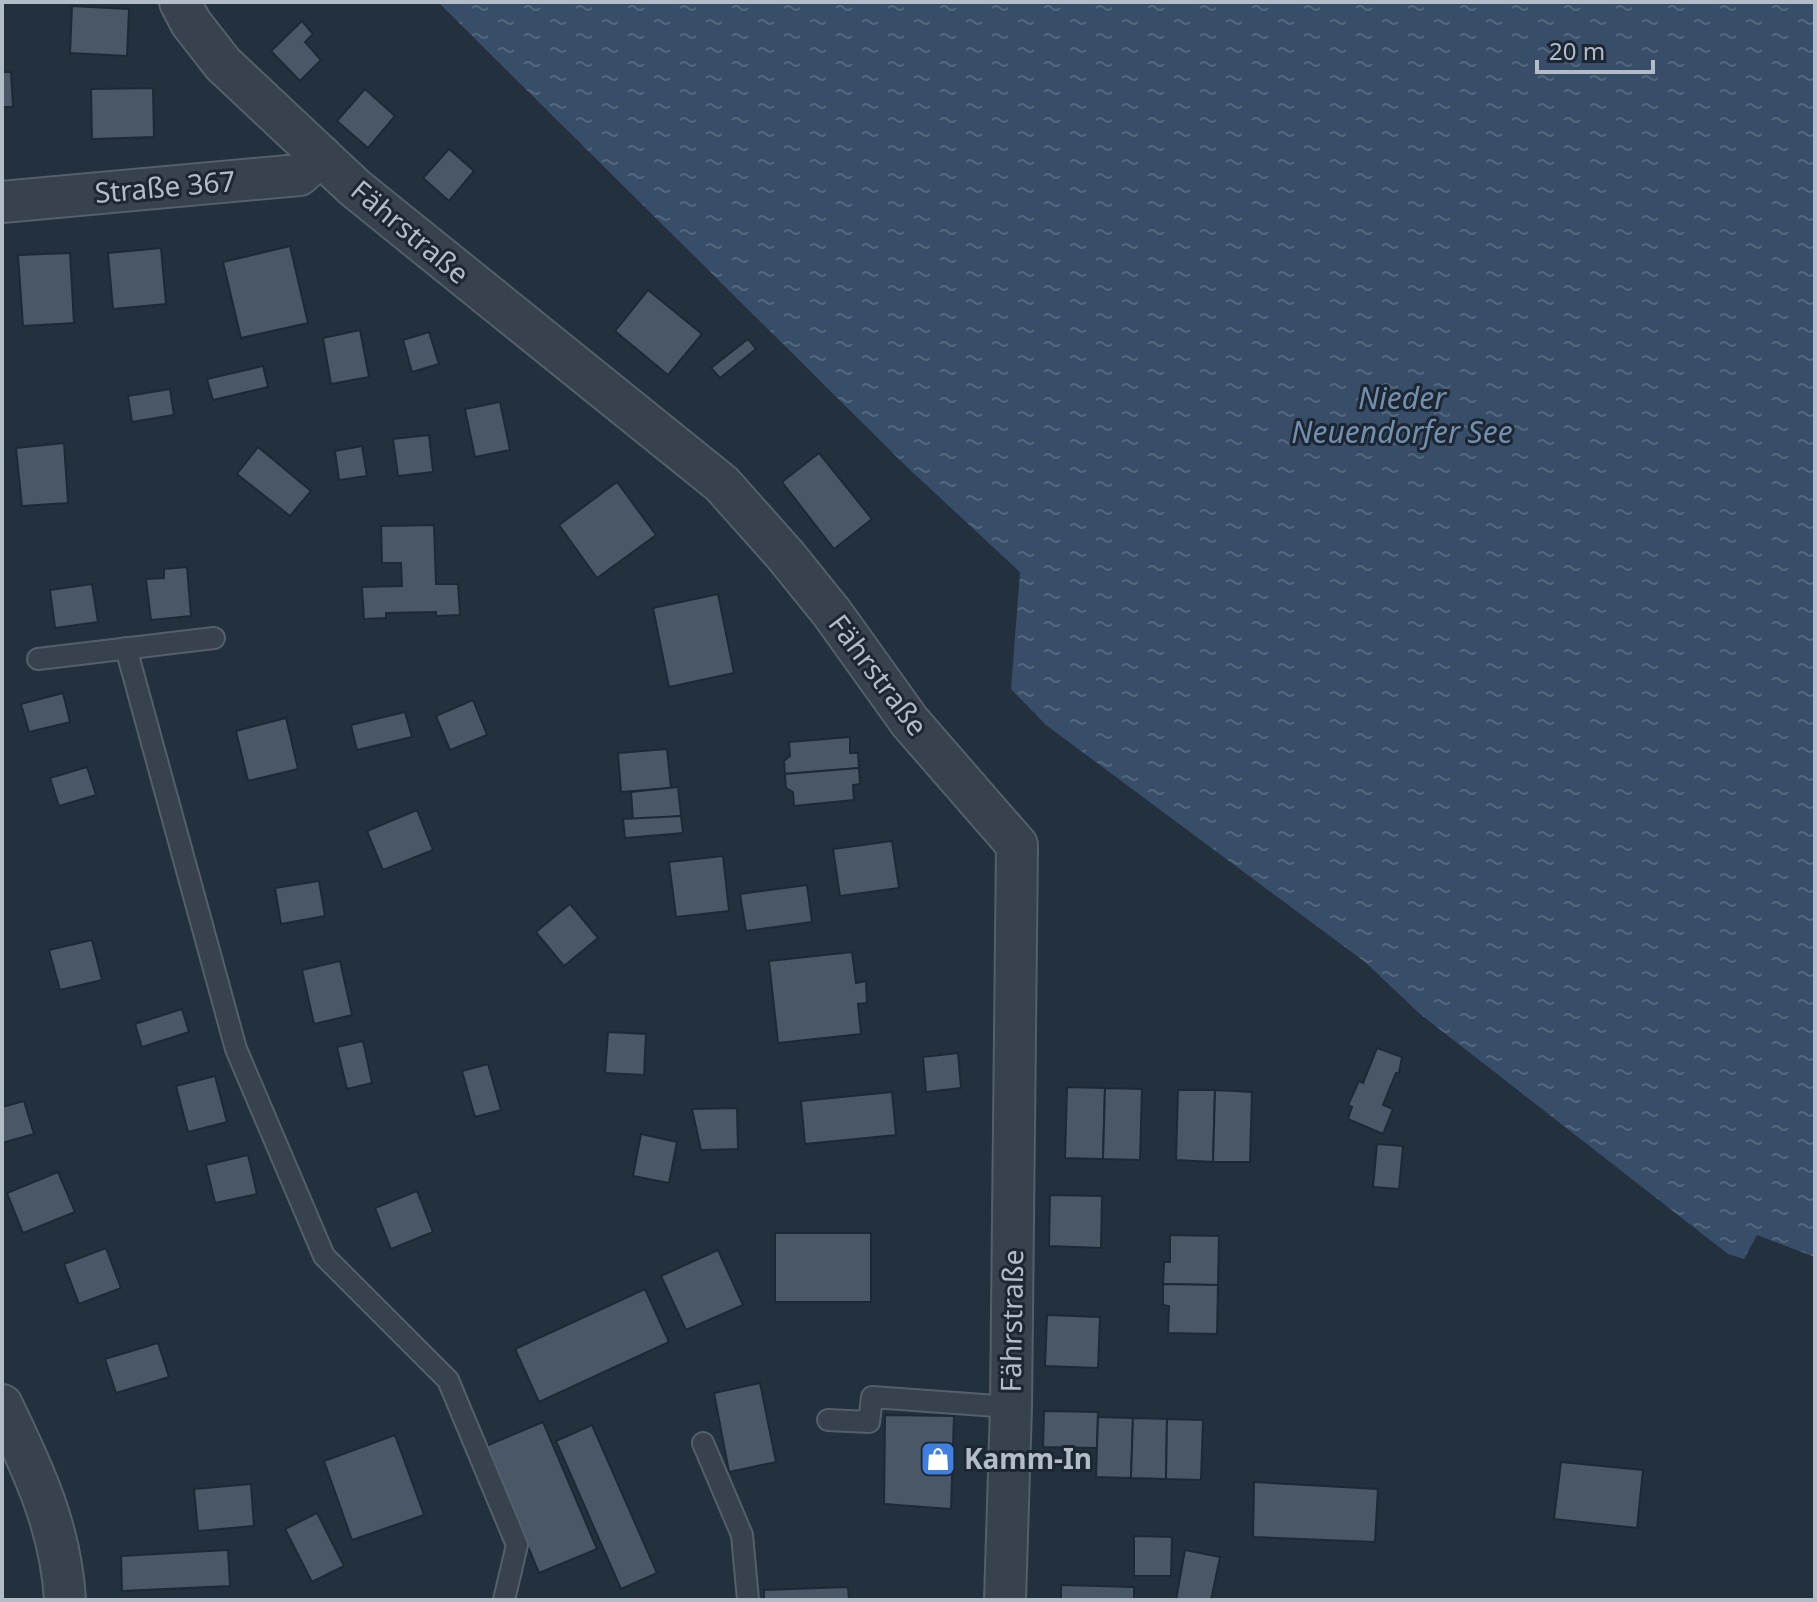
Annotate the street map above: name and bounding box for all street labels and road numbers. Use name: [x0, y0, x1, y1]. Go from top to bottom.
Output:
street label: Straße 367: [93, 161, 237, 211]
street label: Fährstraße: [344, 171, 478, 292]
street label: Fährstraße: [821, 606, 937, 743]
street label: Fährstraße: [991, 1249, 1031, 1393]

